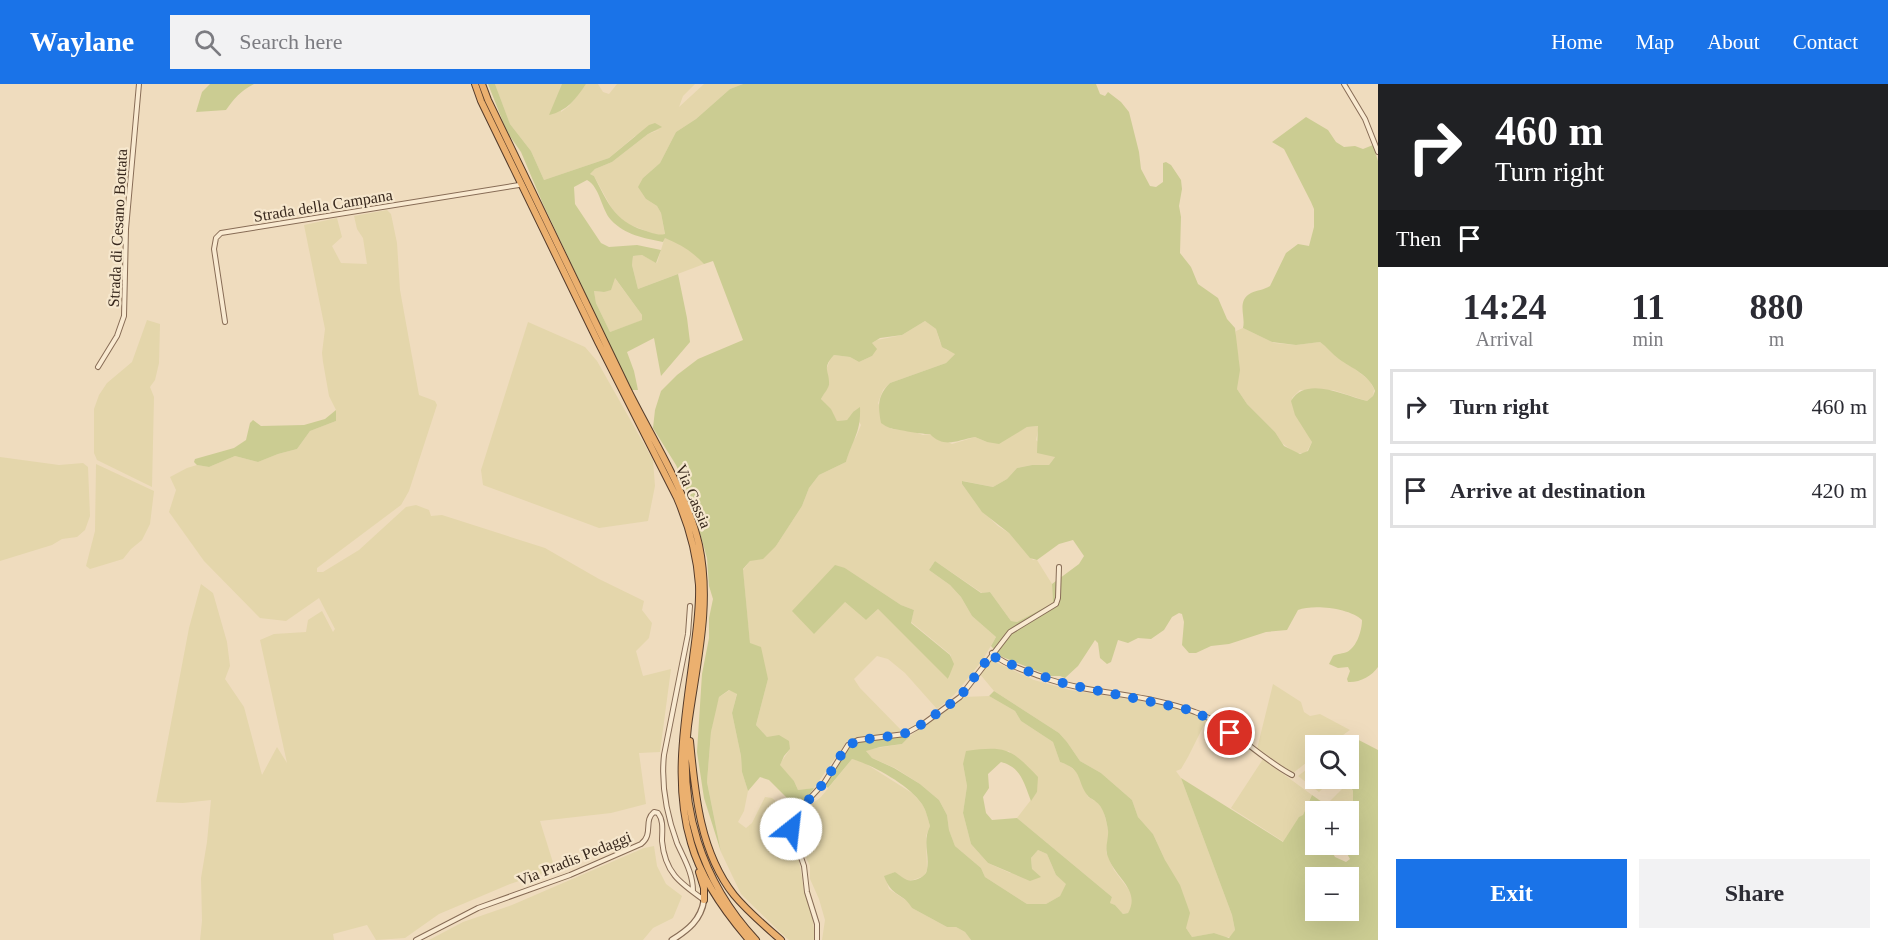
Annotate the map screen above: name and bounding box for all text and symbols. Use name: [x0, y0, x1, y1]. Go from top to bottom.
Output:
search box: [170, 15, 590, 69]
text: Waylane: [30, 26, 134, 57]
icon: search: [191, 26, 224, 59]
text: Search here: [239, 29, 342, 54]
text: Home: [1551, 30, 1603, 54]
text: Map: [1636, 30, 1674, 54]
text: About: [1707, 30, 1760, 54]
text: Contact: [1793, 30, 1858, 54]
icon: right: [1396, 108, 1474, 186]
text: 460 m: [1495, 108, 1604, 154]
street label: Strada di Cesano Bottata: [105, 148, 130, 308]
text: Turn right: [1495, 157, 1604, 187]
street label: Strada della Campana: [252, 186, 394, 226]
icon: arrive: [1453, 222, 1486, 255]
text: Then: [1396, 226, 1441, 251]
text: 14:24: [1462, 287, 1546, 327]
text: 11: [1631, 287, 1665, 327]
text: 880: [1749, 287, 1803, 327]
text: Arrival: [1476, 328, 1533, 350]
text: min: [1632, 328, 1664, 350]
text: m: [1769, 328, 1784, 350]
icon: right: [1399, 390, 1432, 423]
text: Turn right: [1450, 394, 1549, 419]
text: 460 m: [1811, 394, 1867, 419]
street label: Via Cassia: [672, 462, 715, 531]
icon: arrive: [1399, 474, 1432, 507]
text: Arrive at destination: [1450, 478, 1646, 503]
text: 420 m: [1811, 478, 1867, 503]
pin: [1204, 707, 1255, 758]
icon: arrive: [1213, 716, 1246, 749]
map controls: [1305, 735, 1359, 921]
button: search: [1305, 735, 1359, 789]
position arrow: [759, 797, 823, 861]
button: +: [1305, 801, 1359, 855]
street label: Via Pradis Pedaggi: [515, 828, 635, 890]
button: Exit: [1396, 859, 1627, 928]
button: Share: [1639, 859, 1870, 928]
button: −: [1305, 867, 1359, 921]

